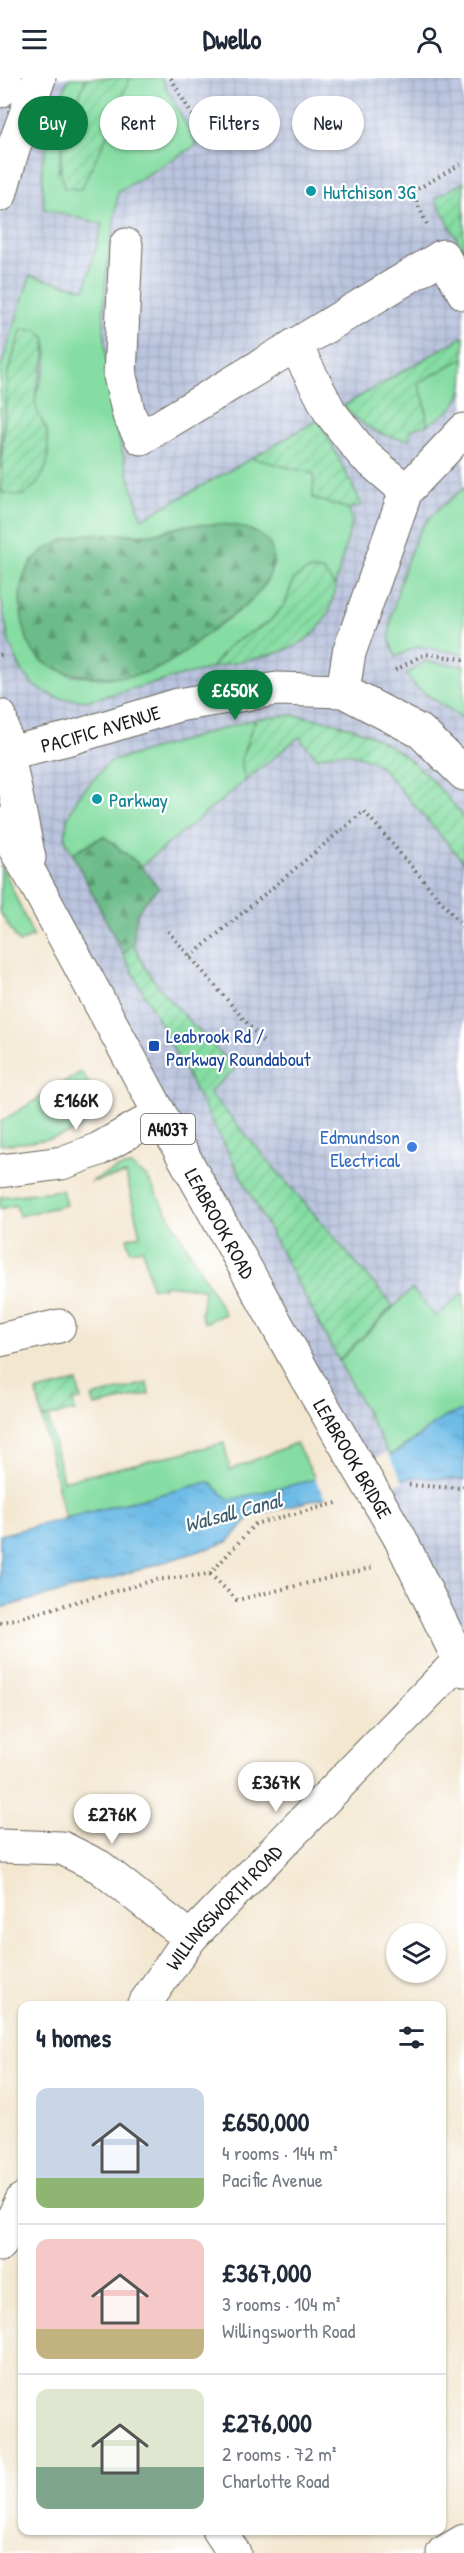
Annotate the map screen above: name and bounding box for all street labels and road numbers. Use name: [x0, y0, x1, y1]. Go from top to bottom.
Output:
street label: PACIFIC AVENUE: [38, 698, 164, 758]
road number: A4037: [141, 1114, 195, 1144]
street label: LEABROOK ROAD: [179, 1163, 262, 1283]
street label: LEABROOK BRIDGE: [308, 1394, 399, 1523]
street label: WILLINGSWORTH ROAD: [159, 1838, 288, 1975]

